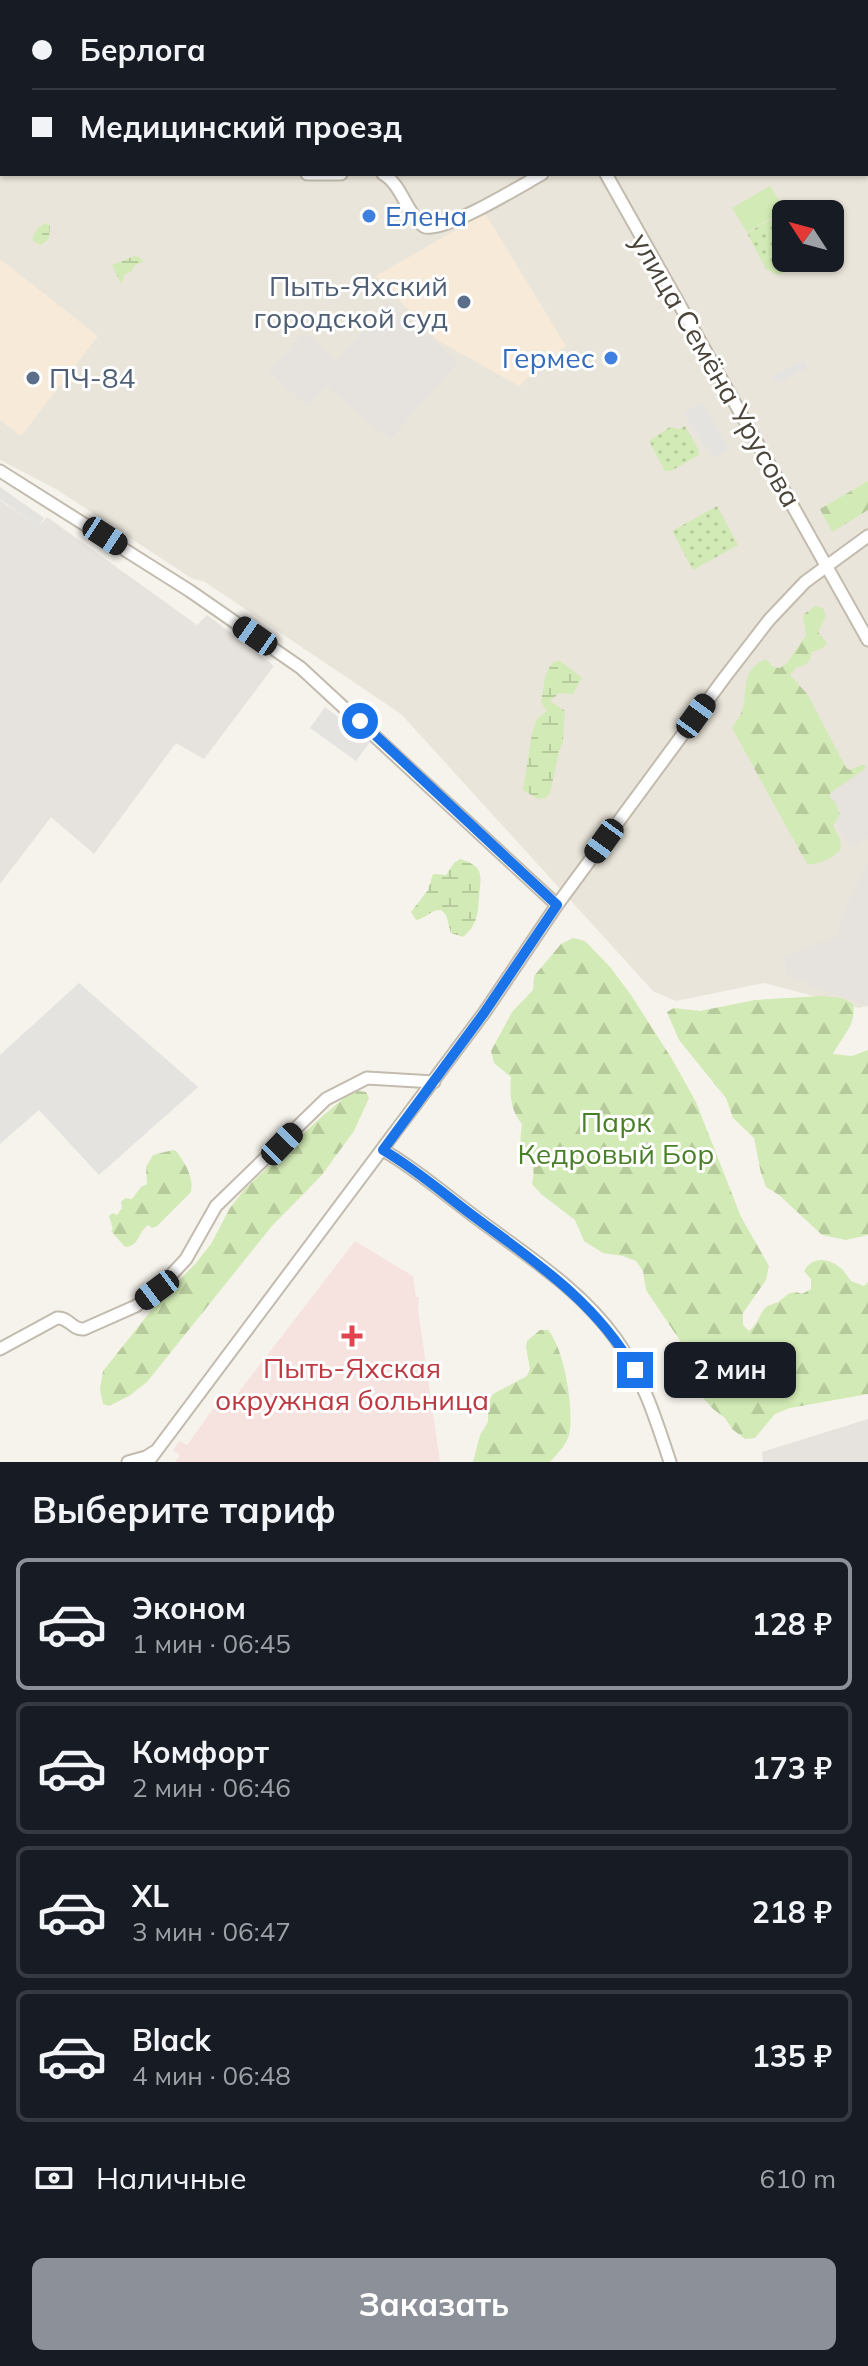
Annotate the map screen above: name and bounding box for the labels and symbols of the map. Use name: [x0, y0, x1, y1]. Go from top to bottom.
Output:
place label: Елена: [385, 198, 467, 233]
north arrow: [772, 200, 844, 272]
marker: Елена: [360, 207, 378, 225]
street label: улица Семёна Урусова: [624, 226, 809, 513]
place label: Пыть-Яхский городской суд: [253, 268, 448, 335]
marker: Пыть-Яхский городской суд: [455, 293, 473, 311]
place label: Гермес: [502, 340, 595, 375]
marker: Гермес: [602, 349, 620, 367]
place label: ПЧ-84: [49, 360, 136, 395]
marker: ПЧ-84: [24, 369, 42, 387]
car: [78, 513, 132, 559]
car: [228, 612, 282, 660]
car: [672, 690, 720, 742]
route start: [342, 703, 378, 739]
car: [580, 815, 628, 867]
park label: Парк Кедровый Бор: [518, 1104, 714, 1171]
car: [257, 1118, 307, 1170]
car: [131, 1266, 183, 1314]
marker: Пыть-Яхская окружная больница: [341, 1325, 363, 1347]
callout: 2 мин: [663, 1342, 795, 1398]
place label: Пыть-Яхская окружная больница: [215, 1350, 489, 1417]
route end: [617, 1352, 653, 1388]

